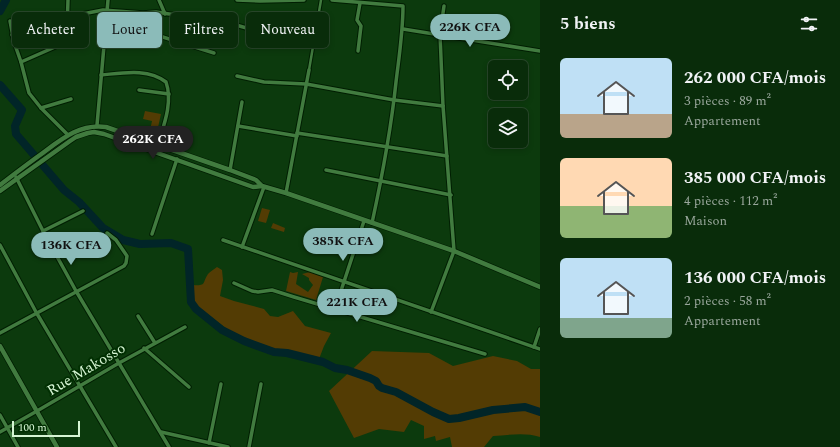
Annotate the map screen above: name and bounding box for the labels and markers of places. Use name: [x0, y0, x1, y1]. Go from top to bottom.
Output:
pin: 226K CFA: [429, 14, 511, 48]
pin: 262K CFA: [112, 126, 194, 160]
pin: 385K CFA: [302, 228, 384, 262]
pin: 136K CFA: [30, 232, 112, 266]
pin: 221K CFA: [316, 289, 398, 323]

